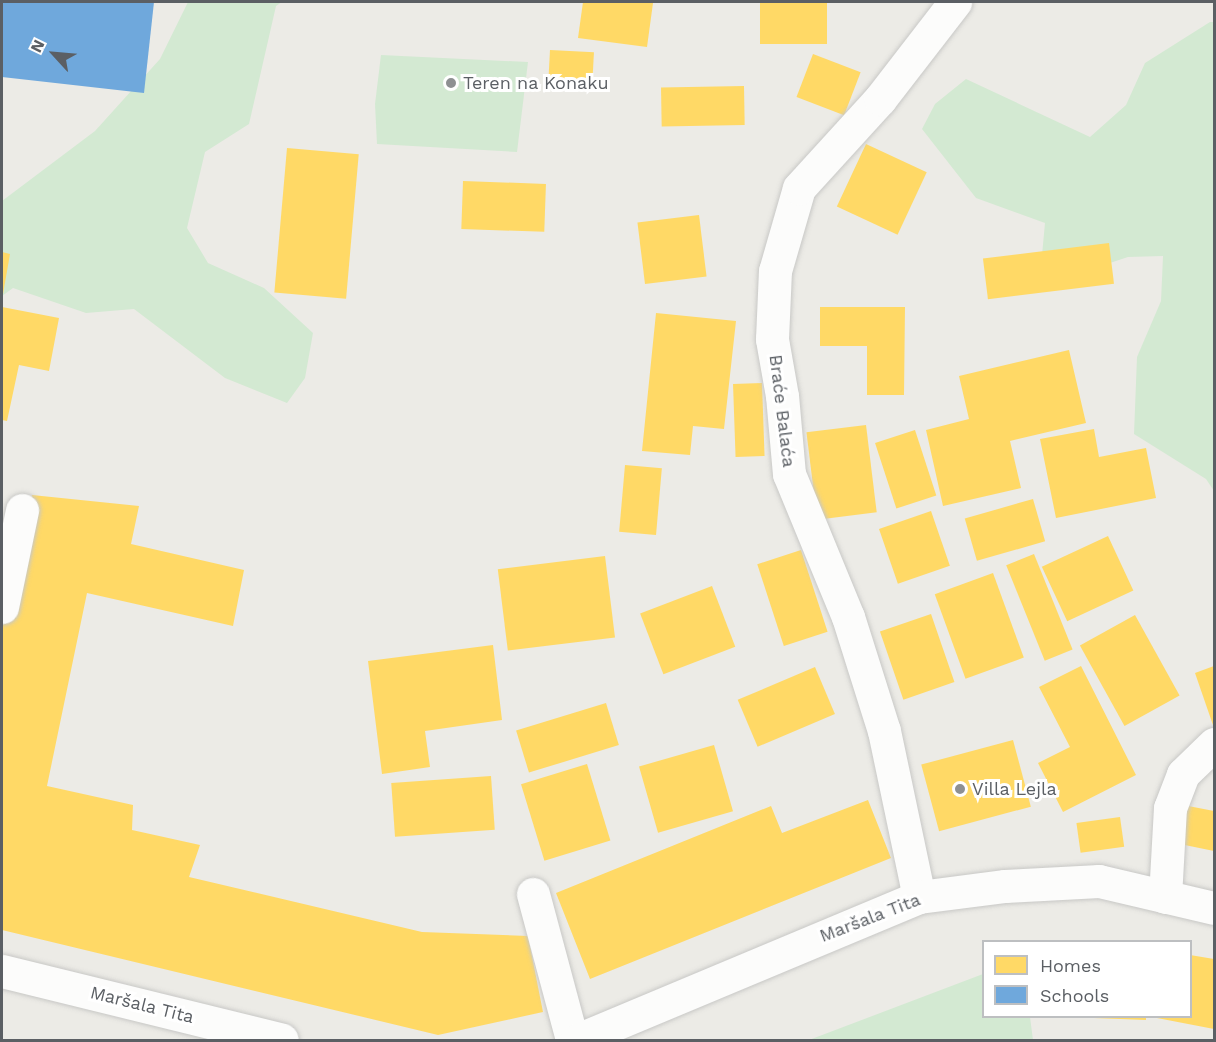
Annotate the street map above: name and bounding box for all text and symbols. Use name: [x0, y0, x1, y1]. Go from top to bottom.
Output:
north arrow: [24, 24, 84, 84]
text: N: [26, 36, 49, 55]
place label: Teren na Konaku: [463, 72, 609, 94]
marker: Teren na Konaku: [444, 76, 458, 90]
street label: Braće Balaća: [764, 353, 800, 469]
place label: Villa Lejla: [972, 778, 1057, 800]
marker: Villa Lejla: [953, 782, 967, 796]
street label: Maršala Tita: [816, 889, 924, 947]
legend: [982, 940, 1192, 1018]
text: Homes: [1040, 955, 1101, 976]
street label: Maršala Tita: [87, 982, 197, 1028]
text: Schools: [1040, 985, 1109, 1006]

